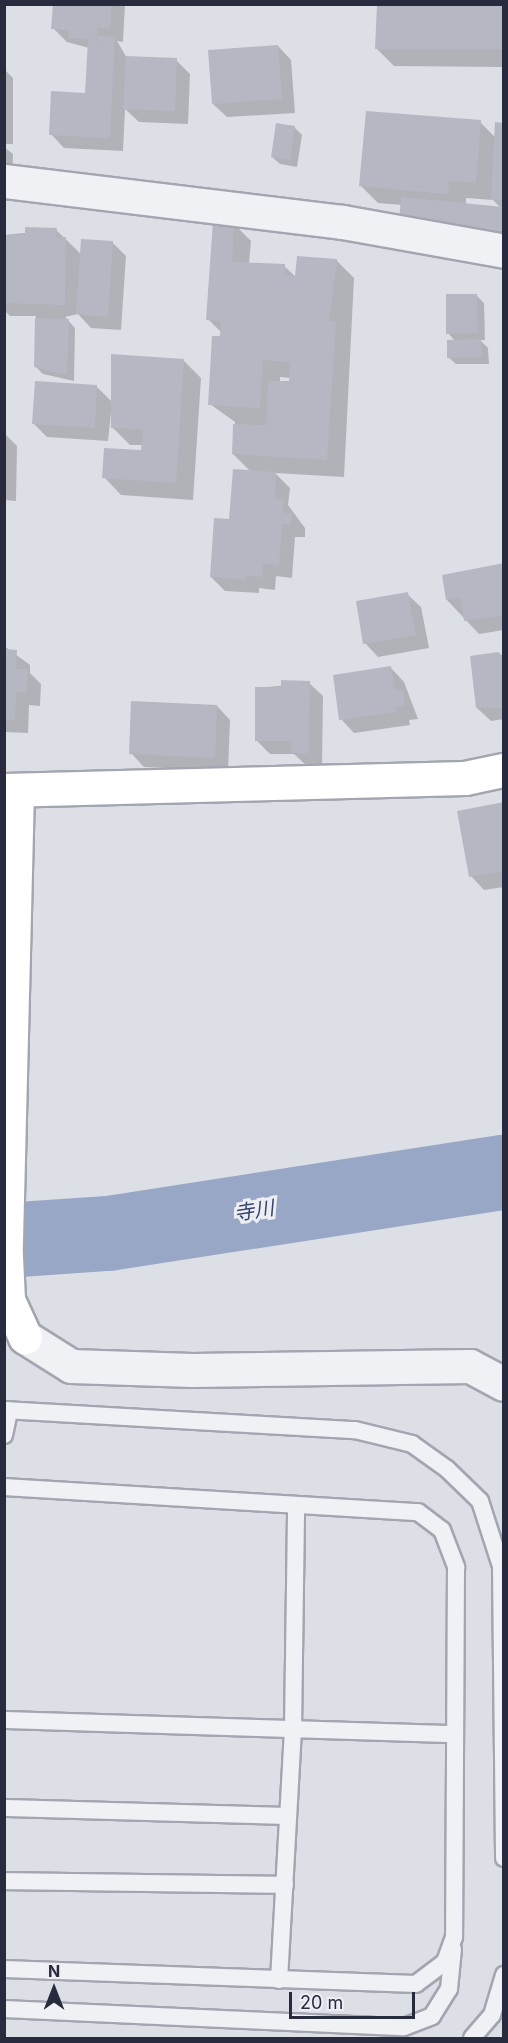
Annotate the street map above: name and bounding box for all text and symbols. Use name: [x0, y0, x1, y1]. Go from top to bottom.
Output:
water label: 寺川: [232, 1196, 276, 1226]
north arrow: [24, 1959, 84, 2019]
text: N: [48, 1961, 60, 1981]
scale bar: [292, 1980, 418, 2018]
text: 20 m: [300, 1992, 343, 2013]

